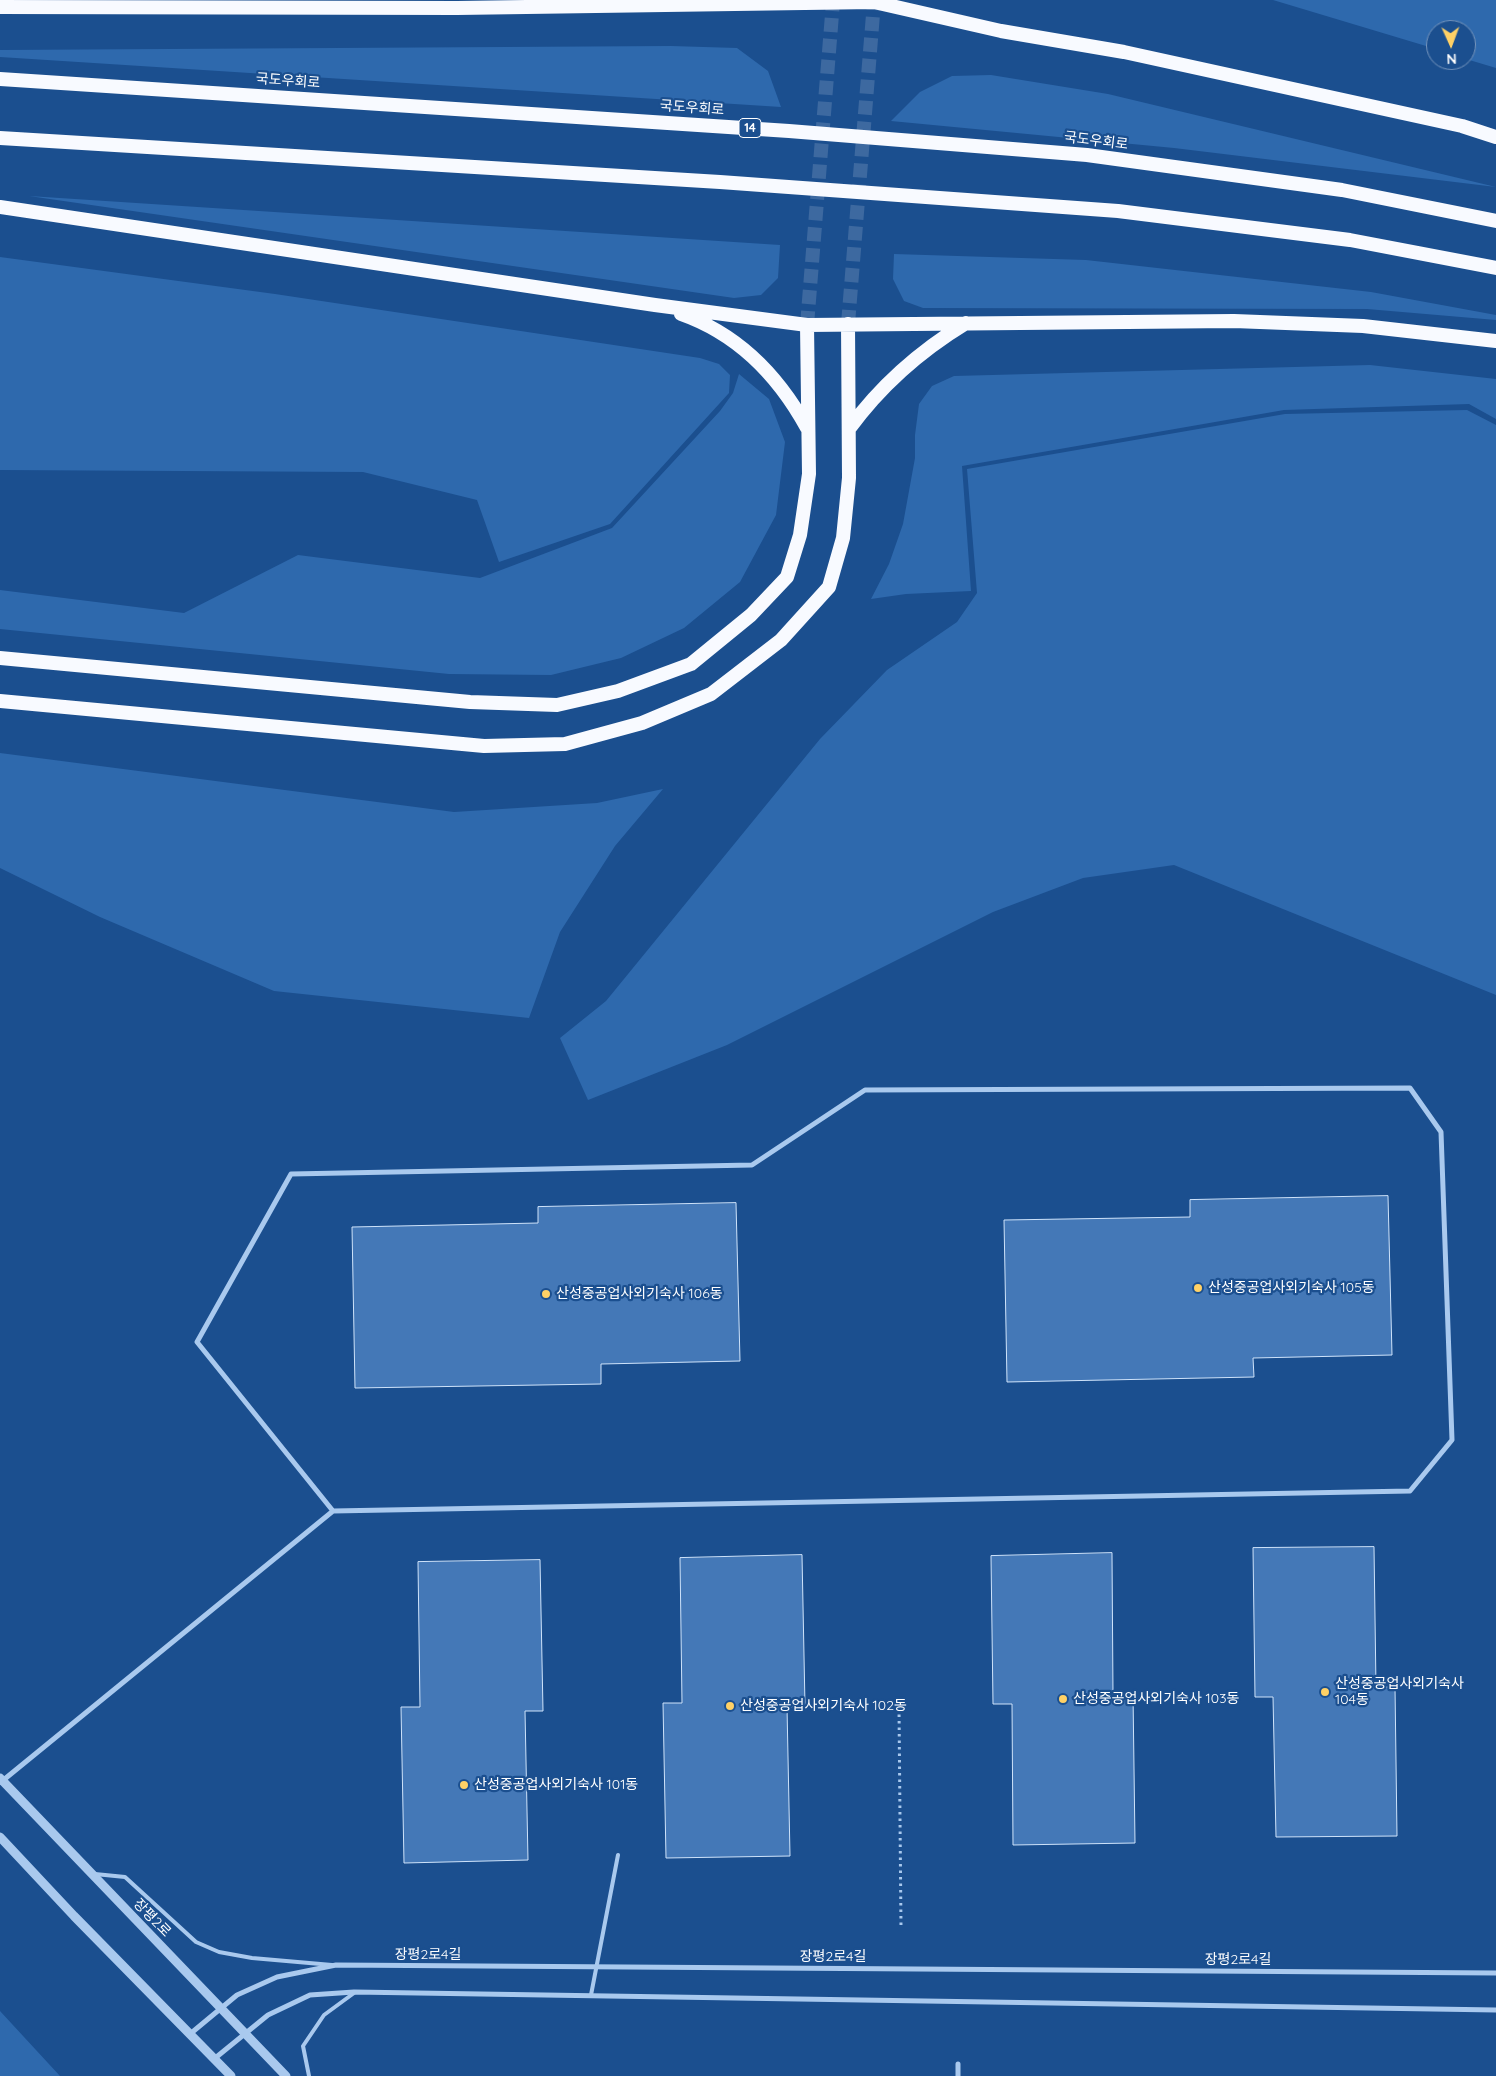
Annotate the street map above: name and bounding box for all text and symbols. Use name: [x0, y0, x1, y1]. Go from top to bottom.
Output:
north arrow: [1426, 20, 1476, 70]
text: N: [1446, 50, 1457, 68]
street label: 국도우회로: [255, 70, 321, 92]
street label: 국도우회로: [659, 97, 725, 119]
road number: 14: [739, 119, 761, 138]
street label: 국도우회로: [1063, 129, 1129, 153]
place label: 산성중공업사외기숙사 105동: [1208, 1280, 1375, 1296]
marker: 산성중공업사외기숙사 105동: [1192, 1282, 1204, 1294]
place label: 산성중공업사외기숙사 106동: [556, 1286, 723, 1302]
marker: 산성중공업사외기숙사 106동: [540, 1288, 552, 1300]
place label: 산성중공업사외기숙사 104동: [1335, 1676, 1464, 1708]
marker: 산성중공업사외기숙사 104동: [1319, 1686, 1331, 1698]
place label: 산성중공업사외기숙사 103동: [1073, 1691, 1239, 1707]
marker: 산성중공업사외기숙사 103동: [1057, 1693, 1069, 1705]
place label: 산성중공업사외기숙사 102동: [740, 1698, 907, 1714]
marker: 산성중공업사외기숙사 102동: [724, 1700, 736, 1712]
place label: 산성중공업사외기숙사 101동: [474, 1777, 638, 1793]
marker: 산성중공업사외기숙사 101동: [458, 1779, 470, 1791]
street label: 장평2로: [130, 1895, 174, 1941]
street label: 장평2로4길: [395, 1947, 461, 1963]
street label: 장평2로4길: [800, 1949, 866, 1965]
street label: 장평2로4길: [1205, 1952, 1271, 1968]

